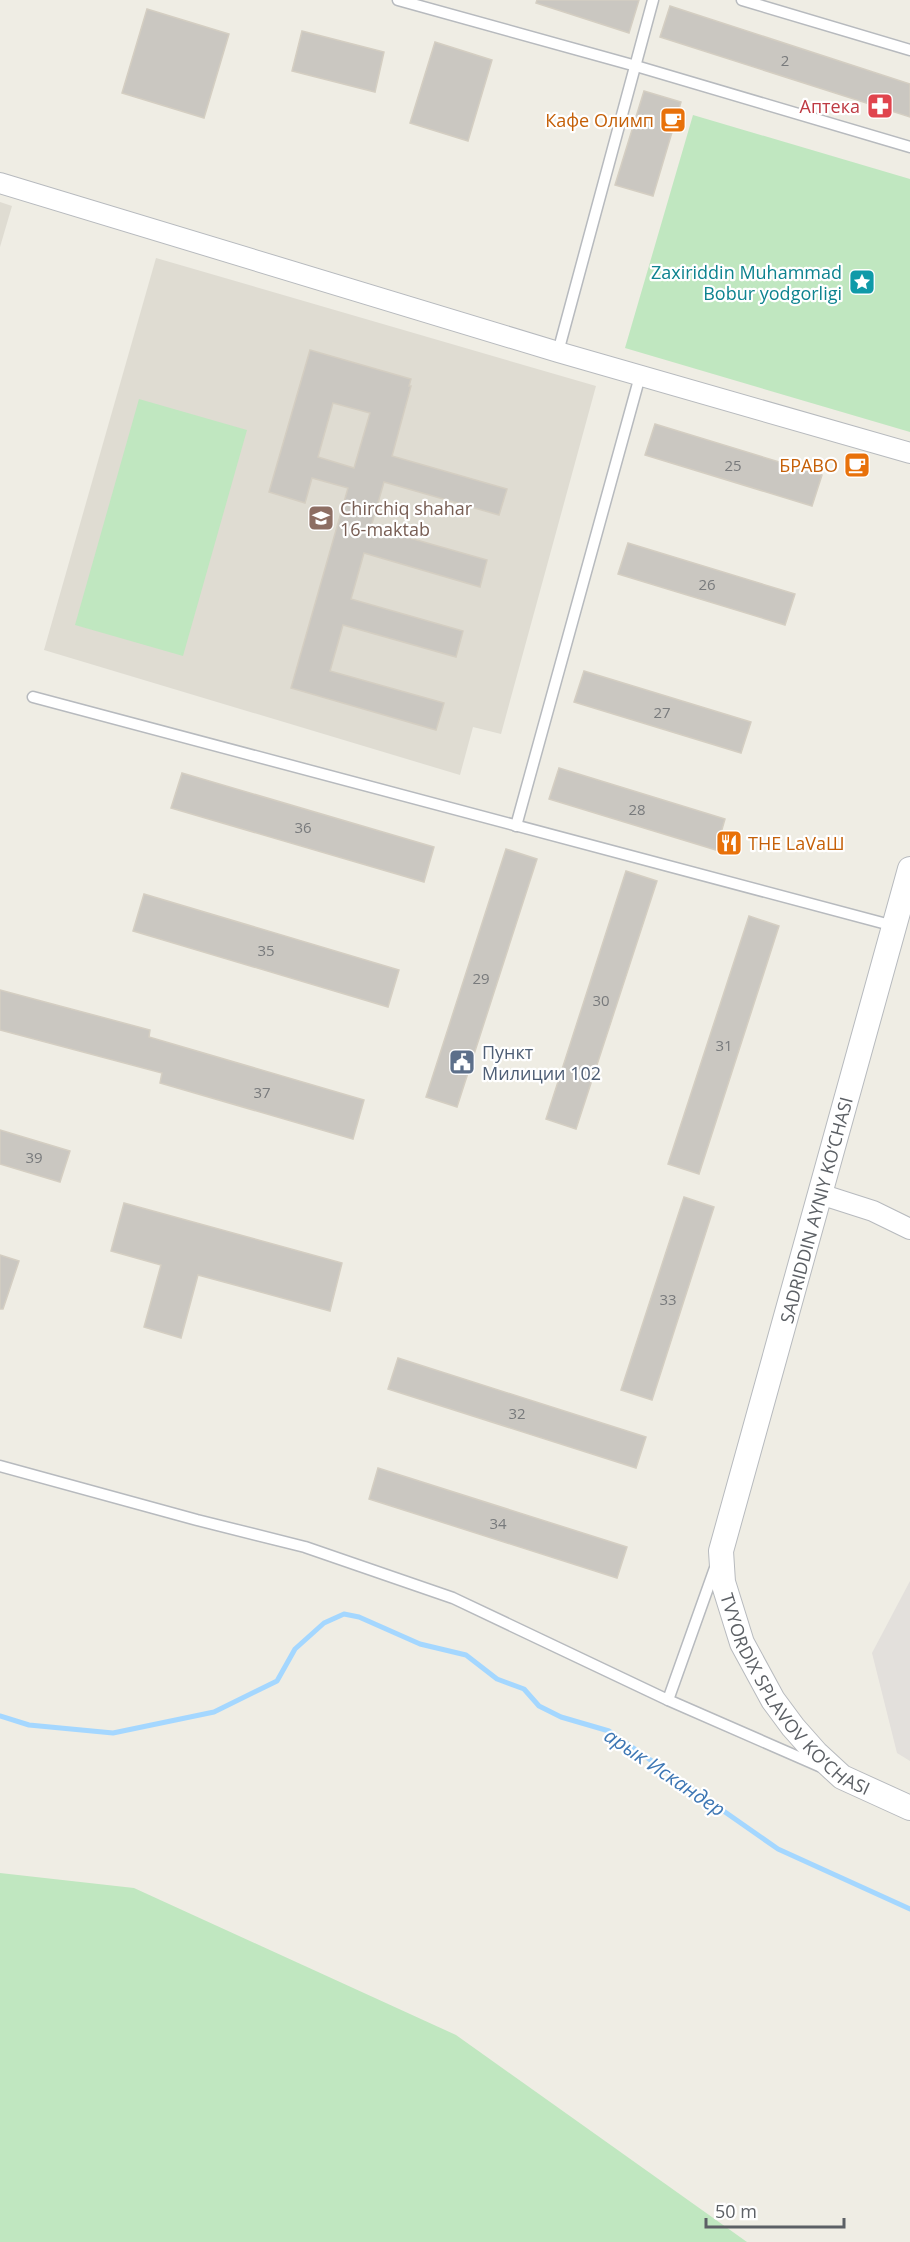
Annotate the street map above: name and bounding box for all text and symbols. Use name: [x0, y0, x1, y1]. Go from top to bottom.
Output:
house number: 2: [781, 50, 789, 70]
pharmacy icon: Аптека: [865, 91, 895, 121]
place label: Аптека: [800, 94, 860, 118]
cafe icon: Кафе Олимп: [658, 105, 688, 135]
place label: Кафе Олимп: [545, 108, 654, 132]
place label: Zaxiriddin Muhammad Bobur yodgorligi: [651, 260, 842, 305]
place icon: Zaxiriddin Muhammad Bobur yodgorligi: [847, 267, 877, 297]
cafe icon: БРАВО: [842, 450, 872, 480]
place label: БРАВО: [779, 453, 838, 477]
house number: 25: [724, 455, 742, 475]
place label: Chirchiq shahar 16-maktab: [340, 496, 473, 541]
school or university icon: Chirchiq shahar 16-maktab: [306, 503, 336, 533]
house number: 26: [698, 574, 716, 594]
house number: 27: [653, 702, 671, 722]
house number: 28: [628, 799, 646, 819]
house number: 36: [294, 817, 312, 837]
restaurant icon: THE LaVaШ: [714, 828, 744, 858]
place label: THE LaVaШ: [748, 831, 845, 855]
house number: 35: [257, 940, 275, 960]
house number: 29: [472, 968, 490, 988]
house number: 30: [592, 990, 610, 1010]
house number: 31: [715, 1035, 733, 1055]
place label: Пункт Милиции 102: [482, 1040, 601, 1085]
public building icon: Пункт Милиции 102: [447, 1047, 477, 1077]
house number: 37: [253, 1082, 271, 1102]
street label: SADRIDDIN AYNIY KO‘CHASI: [774, 1094, 858, 1326]
house number: 39: [25, 1147, 43, 1167]
house number: 33: [659, 1289, 677, 1309]
house number: 32: [508, 1403, 526, 1423]
house number: 34: [489, 1513, 507, 1533]
street label: TVYORDIX SPLAVOV KO‘CHASI: [715, 1590, 874, 1800]
water label: арык Искандер: [599, 1721, 731, 1823]
scale bar: [706, 2191, 844, 2229]
text: 50 m: [715, 2199, 757, 2223]

